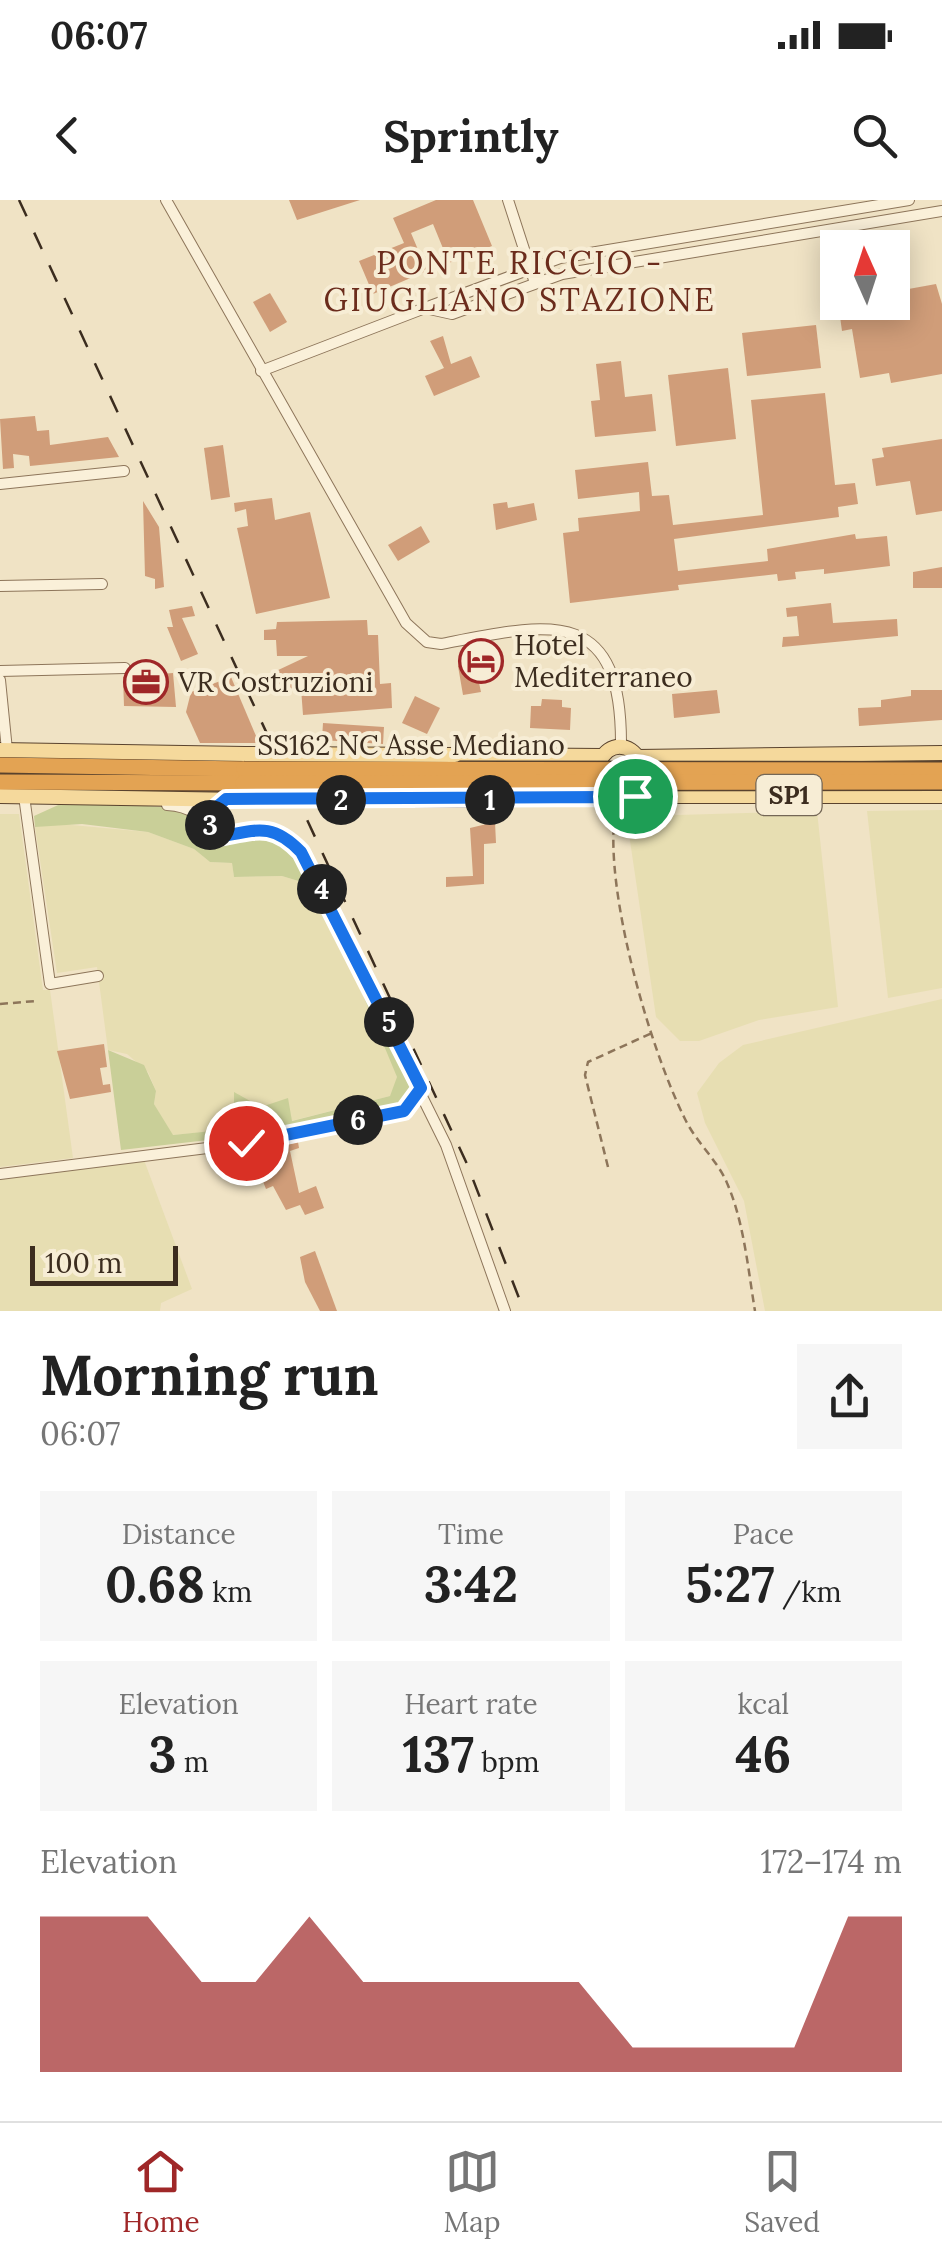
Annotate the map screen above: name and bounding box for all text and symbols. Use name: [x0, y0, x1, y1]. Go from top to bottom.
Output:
text: 06:07: [50, 11, 148, 59]
text: Sprintly: [383, 107, 559, 164]
icon: back: [40, 108, 95, 163]
icon: search: [847, 108, 902, 163]
north arrow: [820, 230, 910, 320]
map controls: [820, 230, 910, 320]
district label: PONTE RICCIO - GIUGLIANO STAZIONE: [323, 242, 717, 320]
place label: Hotel Mediterraneo: [514, 627, 693, 695]
hotel icon: Hotel Mediterraneo: [458, 638, 504, 684]
office icon: VR Costruzioni: [123, 659, 169, 705]
place label: VR Costruzioni: [177, 664, 373, 700]
street label: SS162 NC Asse Mediano: [257, 727, 565, 763]
pin: [593, 754, 678, 839]
icon: arrive: [608, 769, 663, 824]
pin: 2: [316, 775, 366, 825]
pin: 1: [465, 775, 515, 825]
road number: SP1: [756, 775, 822, 815]
text: 2: [334, 782, 348, 818]
text: 1: [484, 782, 496, 818]
pin: 3: [185, 800, 235, 850]
text: 3: [202, 807, 218, 843]
pin: 4: [297, 864, 347, 914]
text: 4: [314, 871, 330, 907]
pin: 5: [364, 997, 414, 1047]
text: 5: [381, 1004, 397, 1040]
pin: 6: [333, 1095, 383, 1145]
pin: [204, 1101, 289, 1186]
text: 6: [350, 1102, 366, 1138]
icon: check: [219, 1116, 274, 1171]
scale bar: [30, 1241, 178, 1286]
text: 100 m: [45, 1245, 122, 1281]
text: Morning run: [40, 1340, 378, 1410]
button: share: [797, 1344, 902, 1449]
text: 06:07: [40, 1413, 120, 1454]
text: Distance: [122, 1516, 236, 1552]
text: Time: [438, 1516, 504, 1552]
text: Pace: [733, 1516, 794, 1552]
text: 0.68: [105, 1552, 205, 1616]
text: 3:42: [424, 1552, 518, 1616]
text: 5:27: [685, 1552, 775, 1616]
text: km: [205, 1574, 252, 1610]
text: /km: [775, 1574, 842, 1610]
text: Elevation: [119, 1686, 239, 1722]
text: Heart rate: [404, 1686, 538, 1722]
text: kcal: [737, 1686, 789, 1722]
text: 3: [148, 1722, 176, 1786]
text: 137: [402, 1722, 474, 1786]
text: 46: [735, 1722, 791, 1786]
text: m: [176, 1744, 209, 1780]
text: bpm: [474, 1744, 540, 1780]
text: Elevation: [40, 1841, 177, 1882]
text: 172–174 m: [761, 1841, 902, 1882]
tab: Home: [122, 2144, 200, 2240]
tab: Map: [444, 2144, 500, 2240]
tab: Saved: [744, 2144, 820, 2240]

